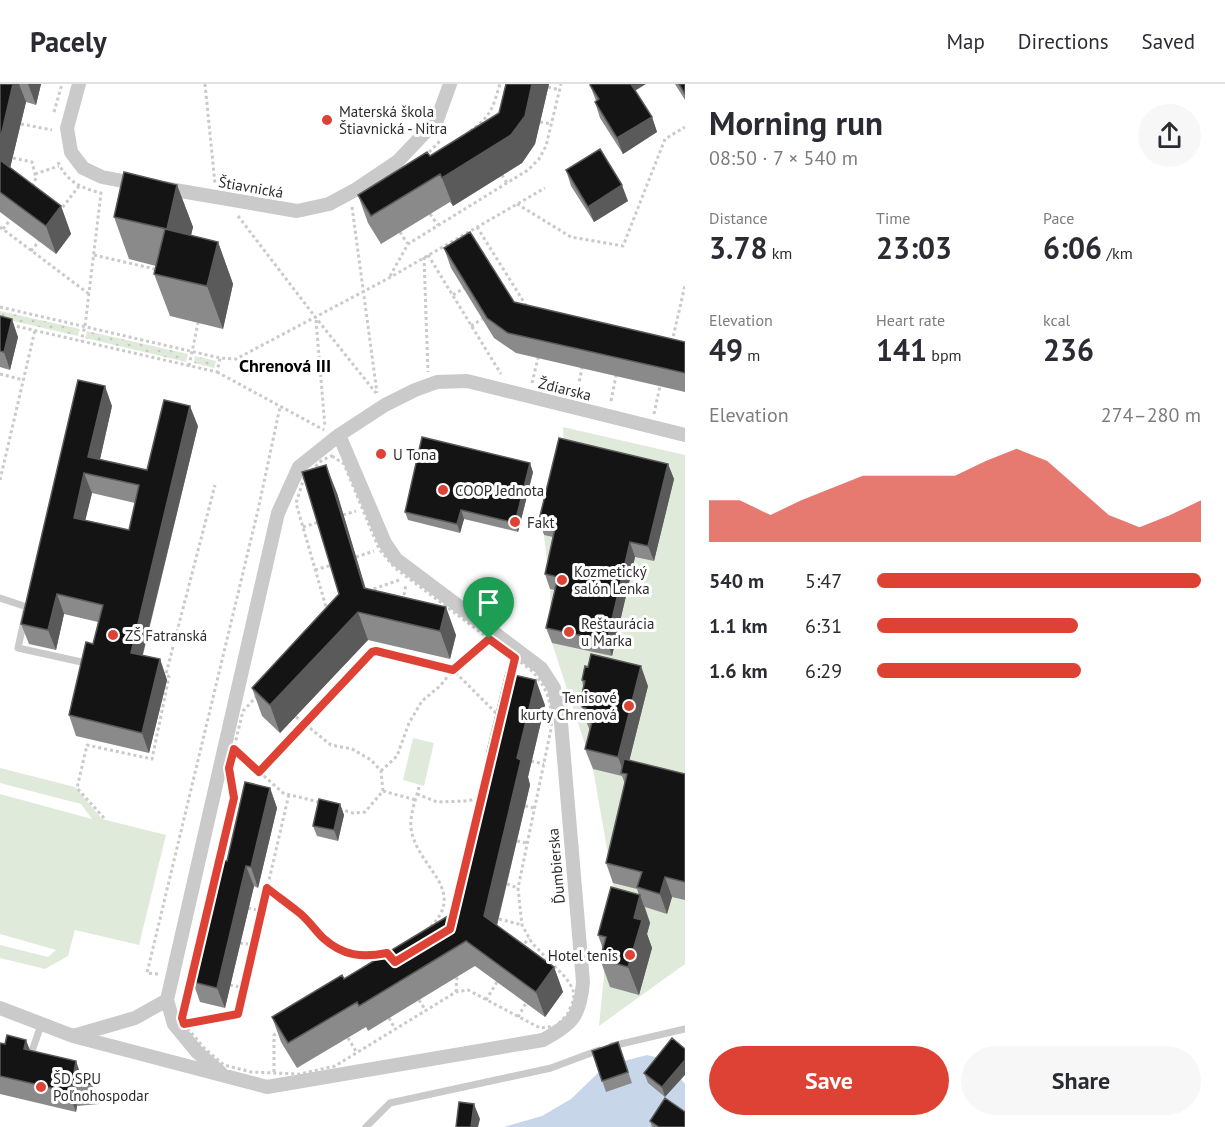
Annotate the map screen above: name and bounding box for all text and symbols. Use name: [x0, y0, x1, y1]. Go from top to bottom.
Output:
text: Pacely: [30, 23, 107, 60]
text: Map: [946, 28, 985, 55]
text: Directions: [1018, 28, 1109, 55]
text: Saved: [1142, 28, 1195, 55]
text: Morning run: [709, 101, 883, 144]
place label: Materská škola Štiavnická - Nitra: [339, 102, 447, 138]
button: share: [1138, 104, 1201, 167]
marker: Materská škola Štiavnická - Nitra: [320, 113, 334, 127]
text: 08:50 · 7 × 540 m: [709, 145, 858, 171]
street label: Štiavnická: [217, 172, 285, 202]
text: Distance: [709, 208, 768, 228]
text: Time: [876, 208, 910, 228]
text: Pace: [1043, 208, 1074, 228]
text: 3.78: [709, 228, 767, 267]
text: 23:03: [876, 228, 952, 267]
text: 6:06: [1043, 228, 1102, 267]
text: km: [767, 243, 792, 263]
text: /km: [1102, 243, 1133, 263]
text: Elevation: [709, 310, 773, 330]
text: Heart rate: [876, 310, 945, 330]
text: kcal: [1043, 310, 1070, 330]
text: 49: [709, 330, 743, 369]
text: 141: [876, 330, 927, 369]
text: 236: [1043, 330, 1094, 369]
text: m: [743, 345, 760, 365]
text: bpm: [927, 345, 962, 365]
district label: Chrenová III: [239, 354, 331, 377]
street label: Ždiarska: [537, 373, 593, 405]
text: Elevation: [709, 402, 789, 428]
text: 274–280 m: [1101, 402, 1201, 428]
place label: U Tona: [393, 445, 436, 464]
marker: U Tona: [374, 447, 388, 461]
place label: COOP Jednota: [455, 481, 544, 500]
marker: COOP Jednota: [436, 483, 450, 497]
place label: Fakt: [527, 513, 554, 532]
marker: Fakt: [508, 515, 522, 529]
place label: Kozmetický salón Lenka: [574, 562, 650, 598]
text: 540 m: [709, 568, 764, 594]
text: 5:47: [805, 568, 842, 594]
marker: Kozmetický salón Lenka: [555, 573, 569, 587]
pin: [463, 577, 514, 639]
icon: arrive: [472, 586, 505, 619]
text: 1.1 km: [709, 613, 768, 639]
text: 6:31: [805, 613, 842, 639]
place label: Reštaurácia u Marka: [581, 614, 655, 650]
marker: Reštaurácia u Marka: [562, 625, 576, 639]
place label: ZŠ Fatranská: [125, 626, 207, 645]
marker: ZŠ Fatranská: [106, 628, 120, 642]
text: 1.6 km: [709, 658, 768, 684]
text: 6:29: [805, 658, 842, 684]
place label: Tenisové kurty Chrenová: [520, 688, 617, 724]
marker: Tenisové kurty Chrenová: [622, 699, 636, 713]
street label: Ďumbierska: [543, 827, 569, 905]
place label: Hotel tenis: [548, 946, 618, 965]
marker: Hotel tenis: [623, 948, 637, 962]
button: Save: [709, 1046, 949, 1115]
button: Share: [961, 1046, 1201, 1115]
place label: ŠD SPU Poľnohospodar: [53, 1069, 149, 1105]
marker: ŠD SPU Poľnohospodar: [34, 1080, 48, 1094]

